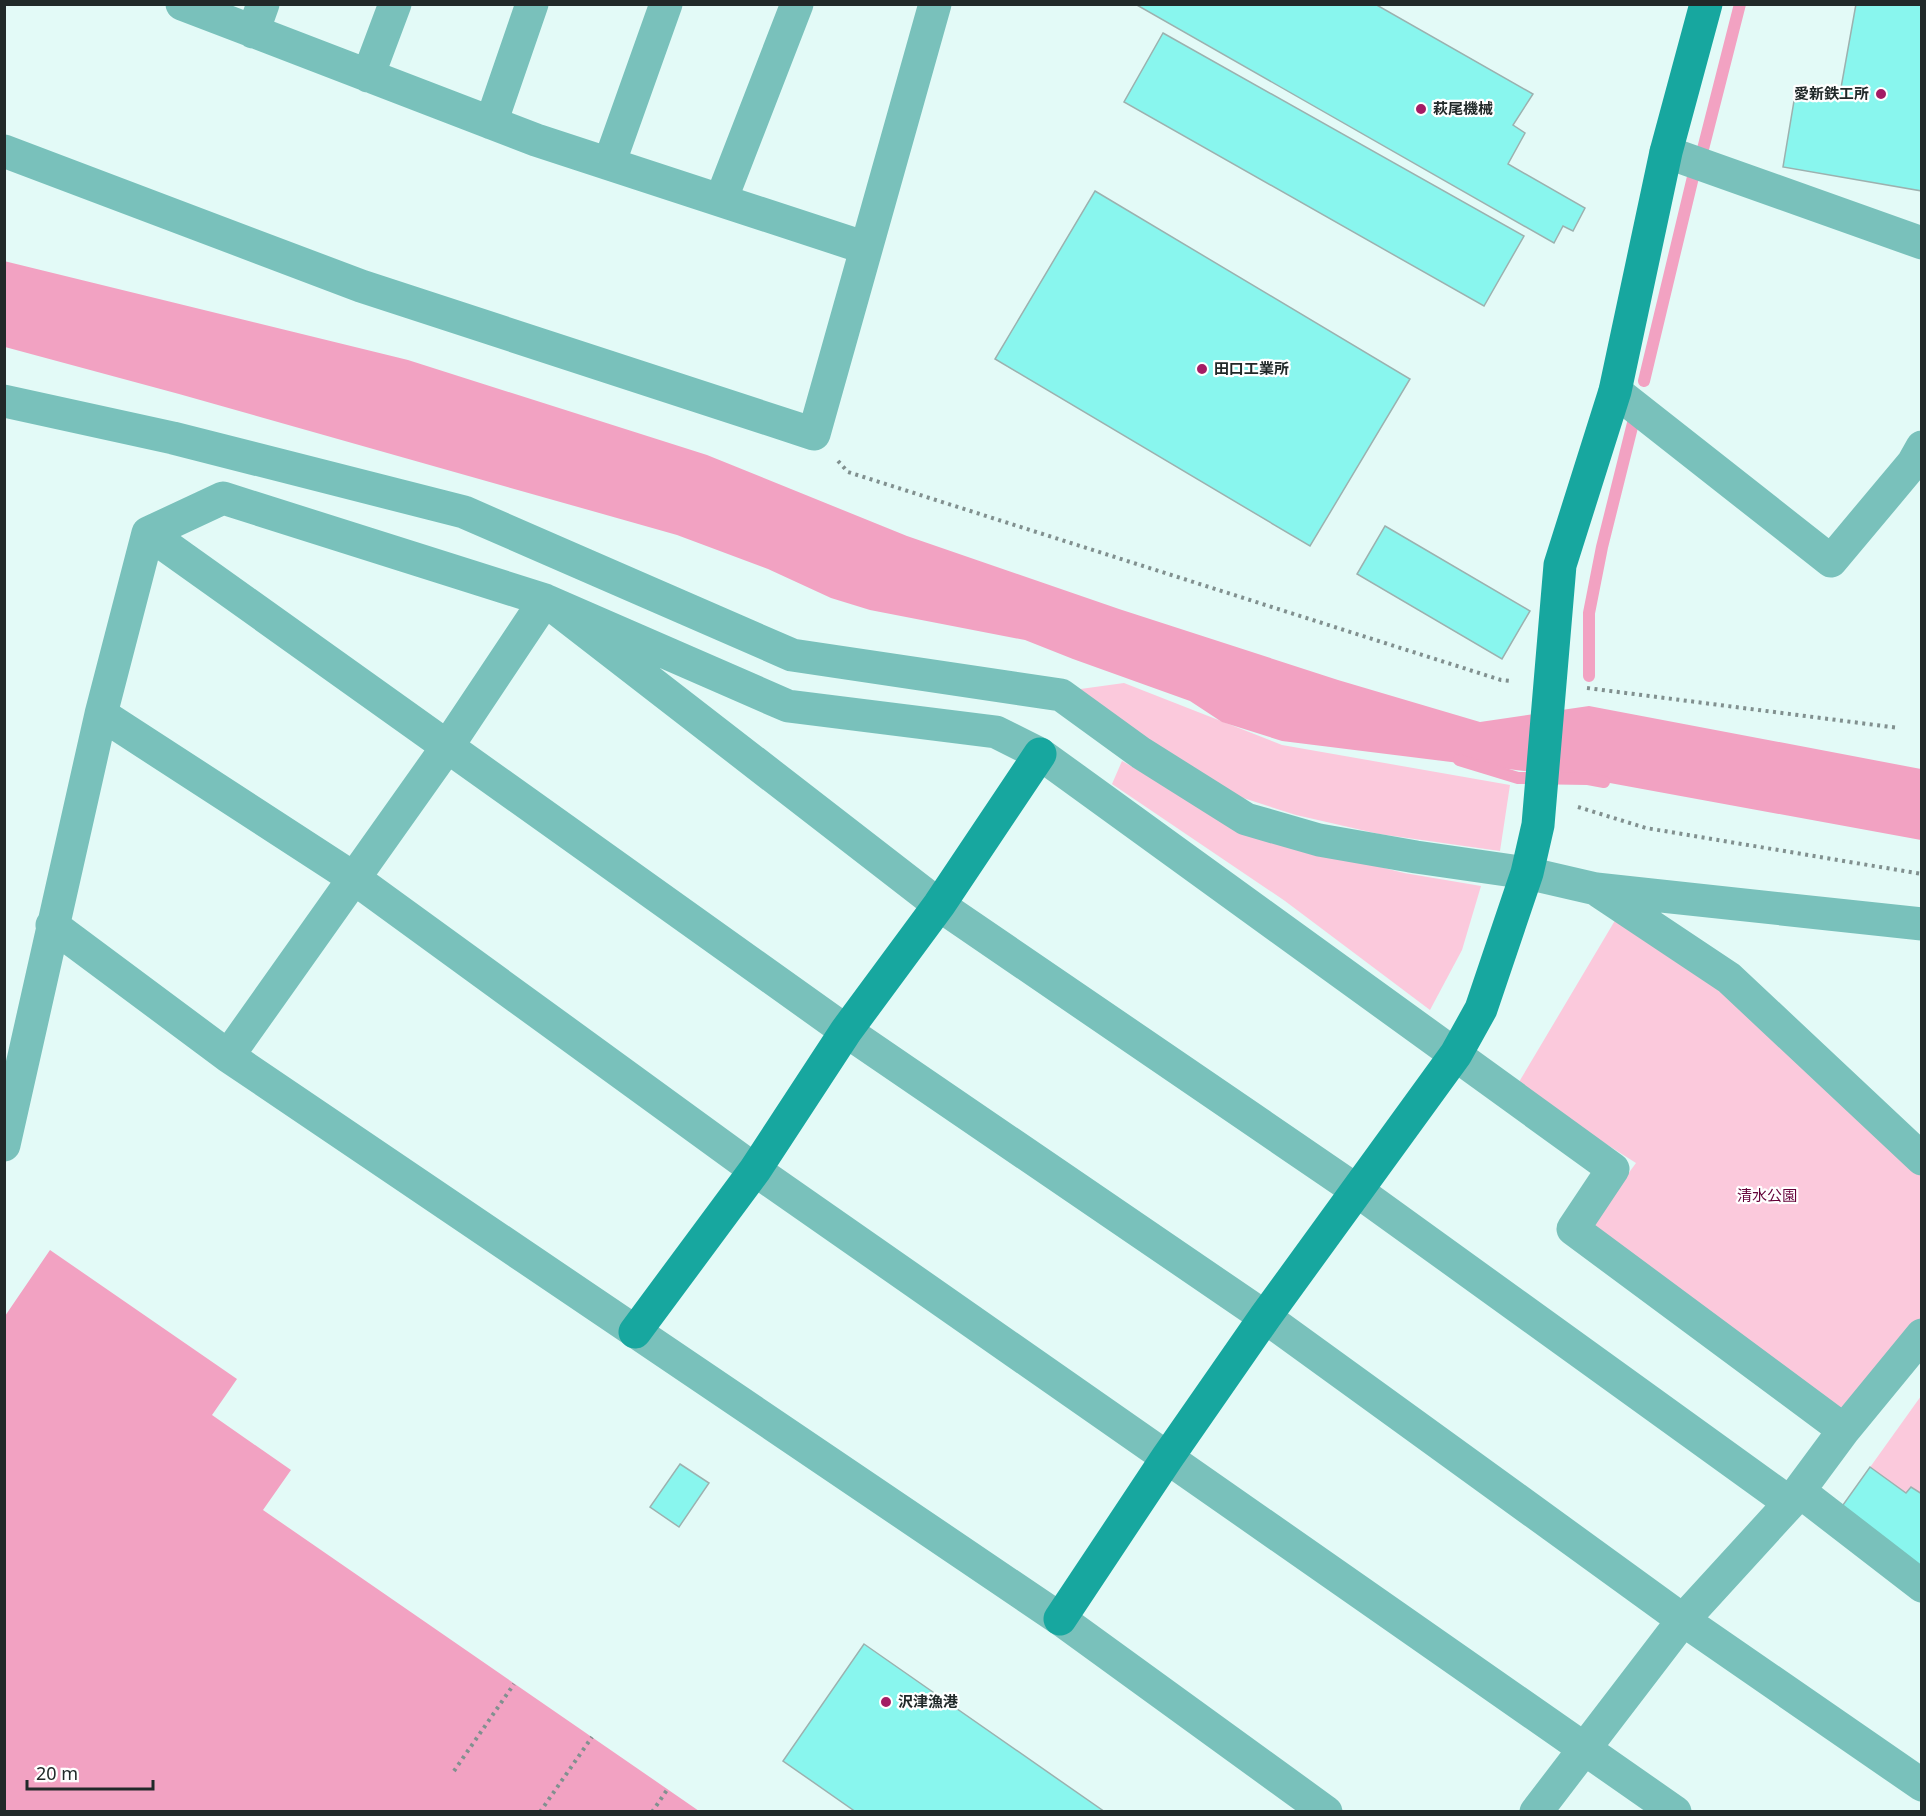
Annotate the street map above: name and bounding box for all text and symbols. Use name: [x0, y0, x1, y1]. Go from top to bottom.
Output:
place label: 愛新鉄工所: [1794, 83, 1869, 103]
marker: 愛新鉄工所: [1874, 87, 1888, 101]
place label: 萩尾機械: [1433, 98, 1493, 118]
marker: 萩尾機械: [1414, 102, 1428, 116]
place label: 田口工業所: [1214, 358, 1289, 378]
marker: 田口工業所: [1195, 362, 1209, 376]
park label: 清水公園: [1737, 1185, 1797, 1205]
place label: 沢津漁港: [898, 1691, 958, 1711]
marker: 沢津漁港: [879, 1695, 893, 1709]
scale bar: [27, 1753, 153, 1791]
text: 20 m: [36, 1761, 78, 1785]

